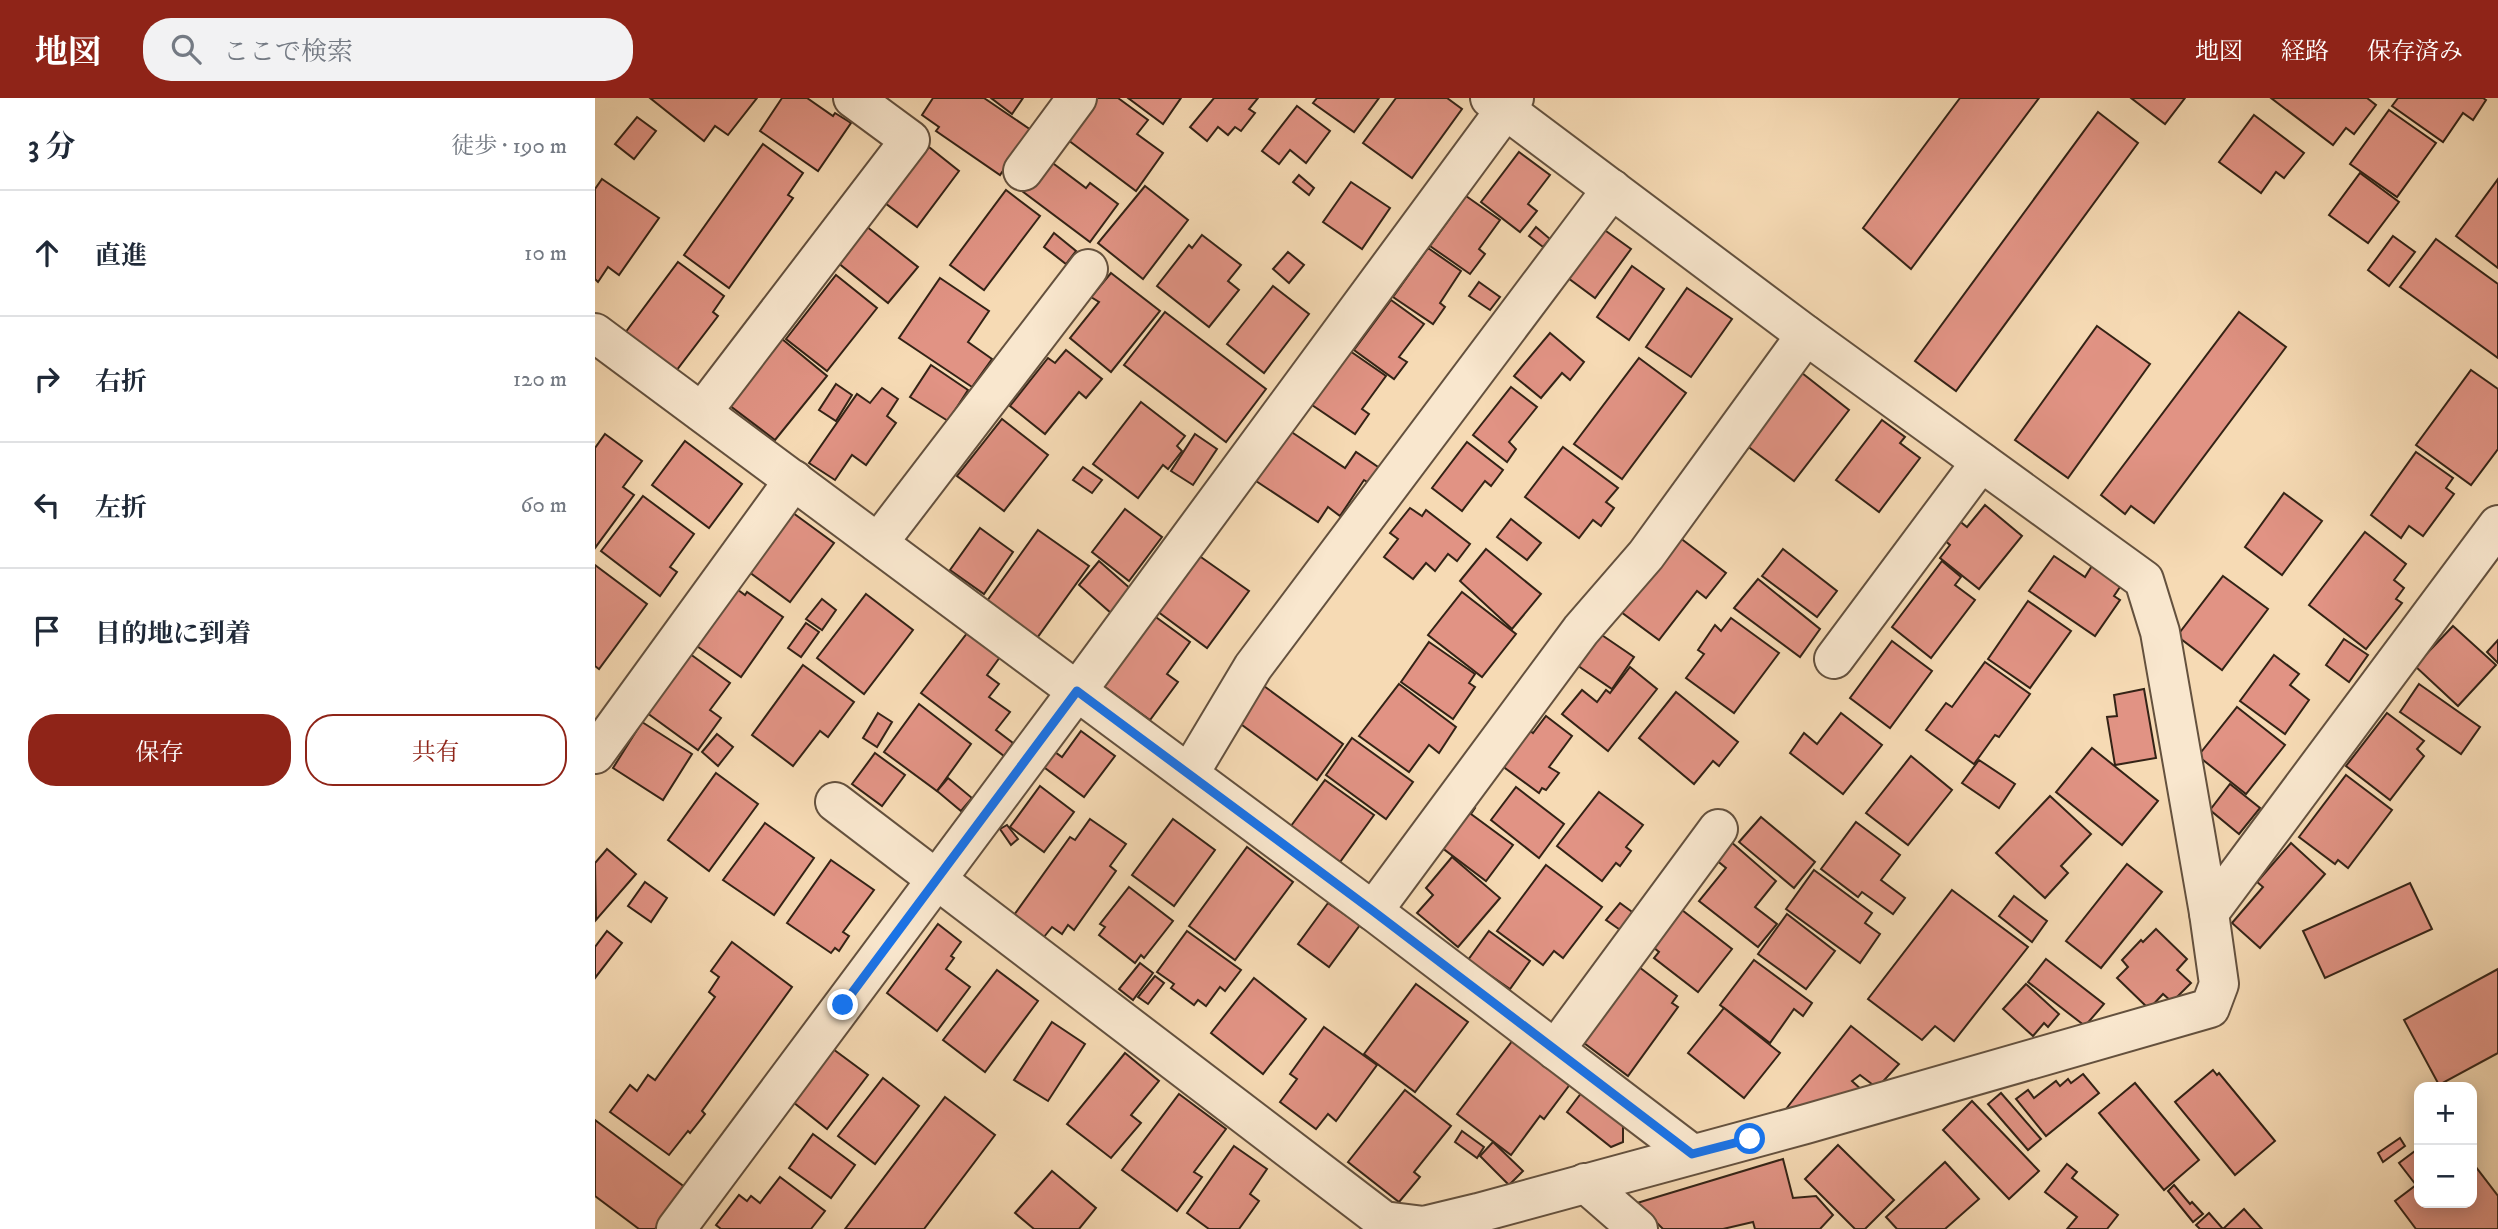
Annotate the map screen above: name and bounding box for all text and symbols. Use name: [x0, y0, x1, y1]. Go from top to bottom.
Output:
search box: [143, 18, 633, 81]
icon: search: [167, 30, 205, 68]
text: 地図: [35, 33, 101, 74]
text: ここで検索: [223, 36, 353, 69]
text: 地図: [2195, 37, 2243, 67]
text: 経路: [2281, 37, 2329, 67]
text: 保存済み: [2367, 37, 2463, 67]
text: 3 分: [28, 129, 76, 166]
text: 徒歩 · 190 m: [451, 132, 567, 161]
icon: ahead: [28, 234, 66, 272]
text: 10 m: [524, 239, 567, 268]
text: 直進: [95, 240, 147, 273]
icon: right: [28, 360, 66, 398]
text: 120 m: [513, 365, 567, 394]
text: 右折: [95, 366, 147, 399]
icon: left: [28, 486, 66, 524]
text: 60 m: [520, 491, 567, 520]
text: 左折: [95, 492, 147, 525]
icon: arrive: [28, 612, 66, 650]
text: 目的地に到着: [95, 618, 251, 651]
button: 保存: [28, 714, 291, 786]
button: 共有: [305, 714, 567, 786]
route end: [827, 989, 858, 1020]
map controls: [2414, 1082, 2477, 1208]
button: +: [2414, 1082, 2477, 1145]
route start: [1734, 1123, 1765, 1154]
button: −: [2414, 1145, 2477, 1208]

